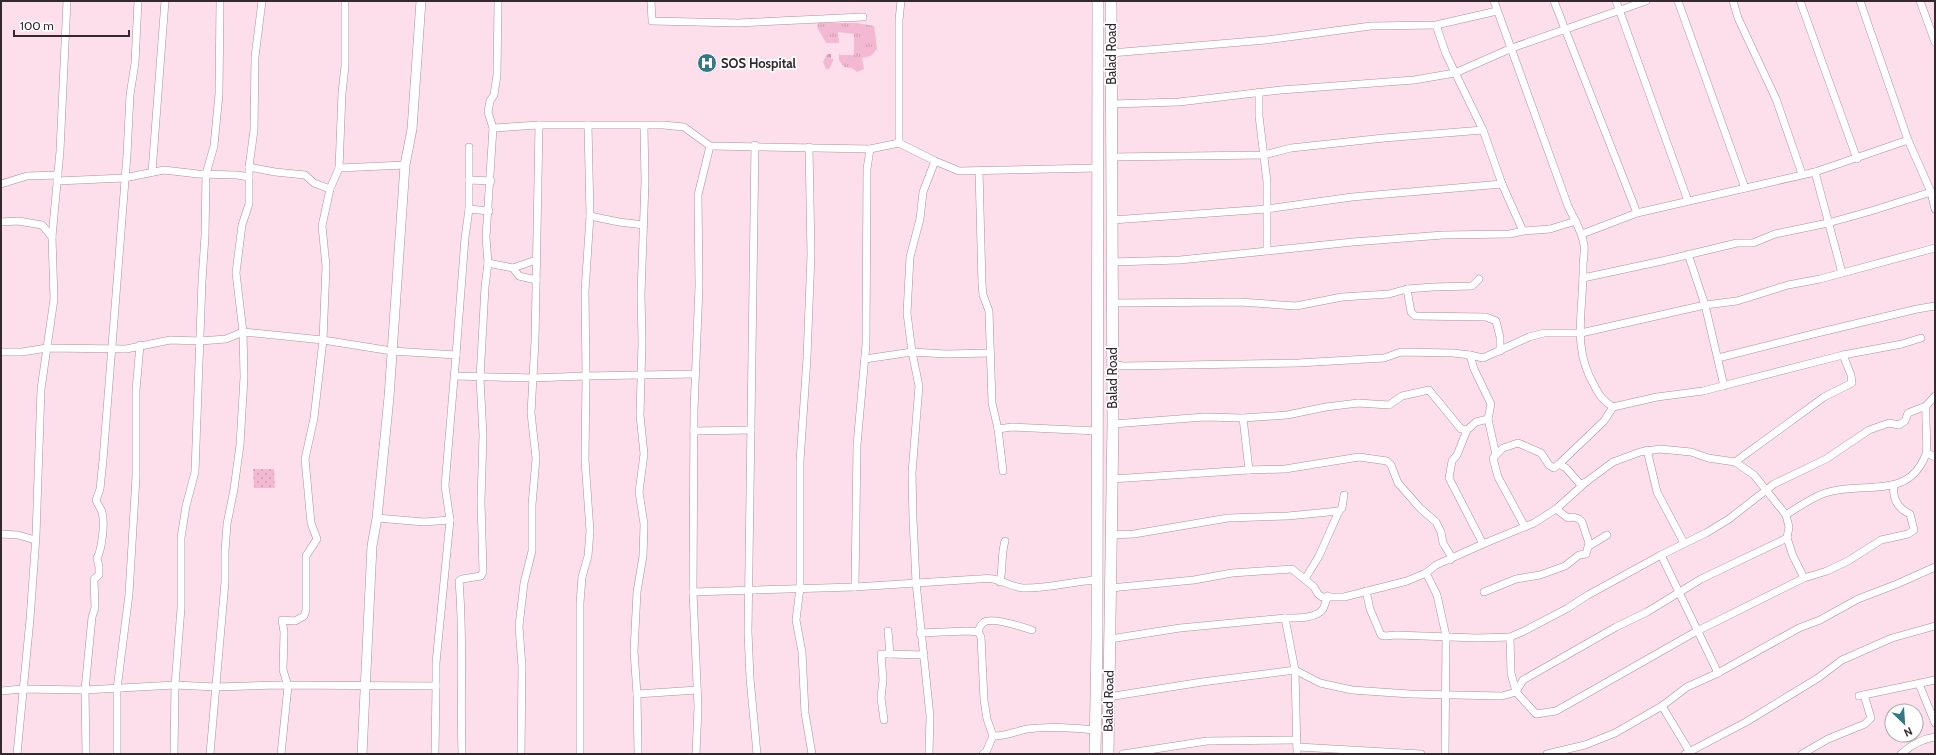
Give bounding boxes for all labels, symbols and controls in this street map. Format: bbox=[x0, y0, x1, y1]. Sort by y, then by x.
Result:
scale bar bbox=[14, 12, 129, 38]
text: 100 m bbox=[20, 18, 54, 33]
street label: Balad Road bbox=[1103, 23, 1119, 85]
hospital icon: SOS Hospital bbox=[696, 52, 718, 74]
place label: SOS Hospital bbox=[721, 55, 797, 71]
street label: Balad Road bbox=[1104, 347, 1120, 409]
street label: Balad Road bbox=[1099, 670, 1117, 732]
north arrow bbox=[1884, 703, 1924, 743]
text: N bbox=[1902, 724, 1915, 740]

